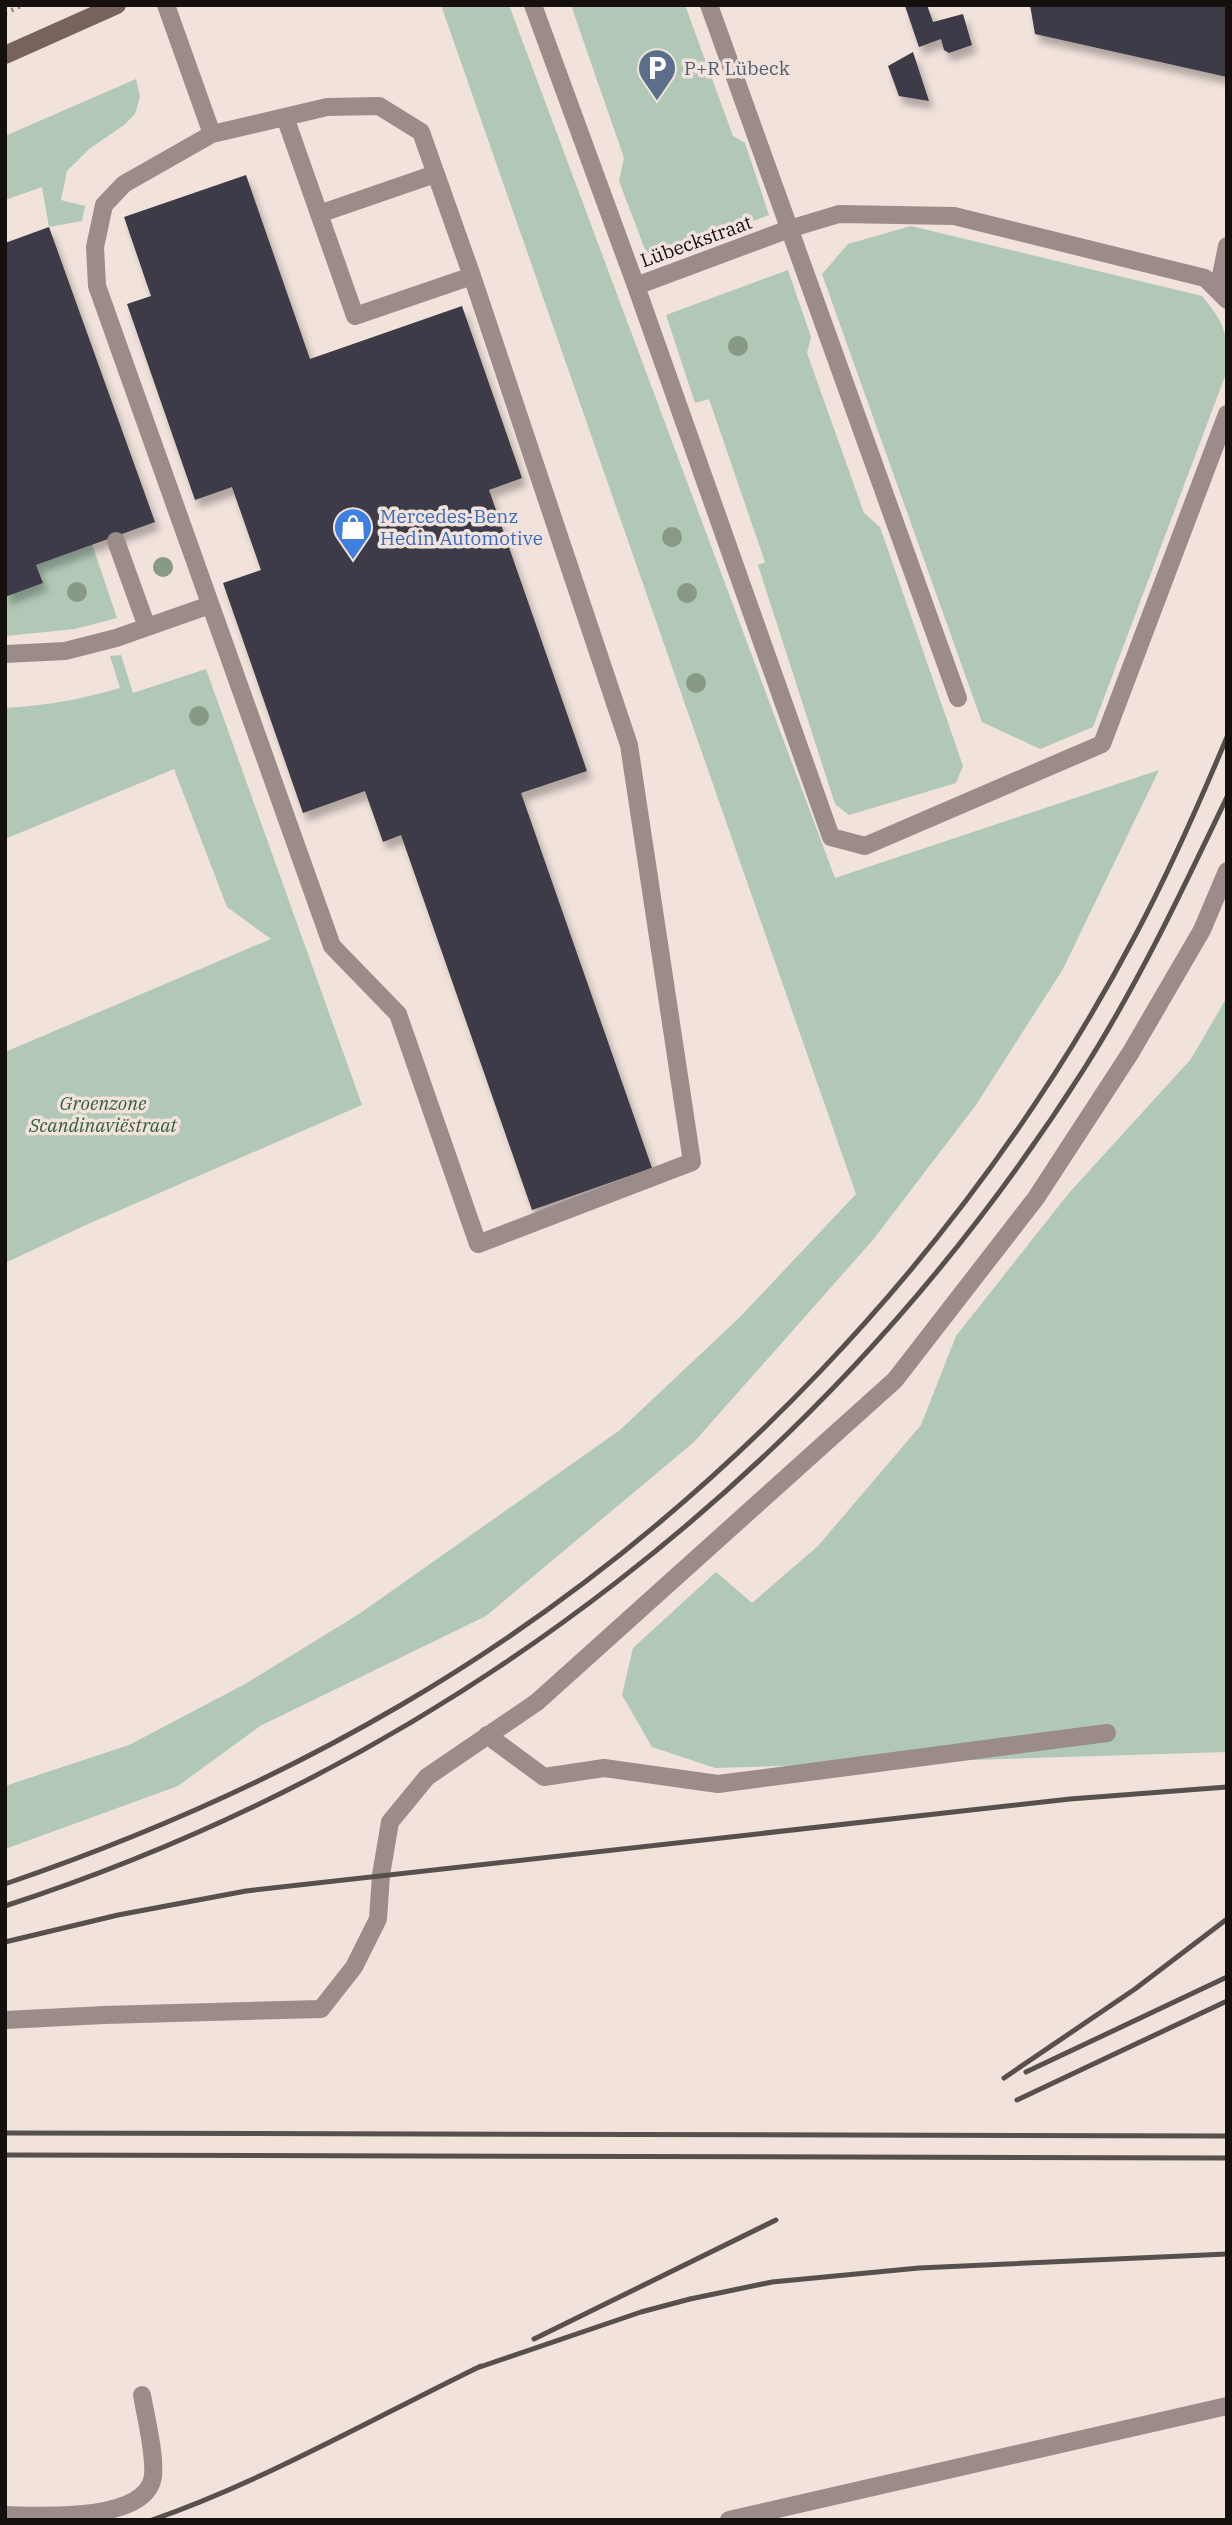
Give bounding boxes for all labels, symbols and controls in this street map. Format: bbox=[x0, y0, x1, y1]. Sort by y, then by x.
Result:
parking icon: P+R Lübeck bbox=[636, 47, 678, 102]
place label: P+R Lübeck bbox=[684, 56, 790, 80]
street label: Lübeckstraat bbox=[637, 210, 755, 272]
place label: Mercedes-Benz Hedin Automotive bbox=[380, 504, 543, 550]
shop icon: Mercedes-Benz Hedin Automotive bbox=[332, 506, 374, 561]
park label: Groenzone Scandinaviëstraat bbox=[28, 1091, 178, 1137]

